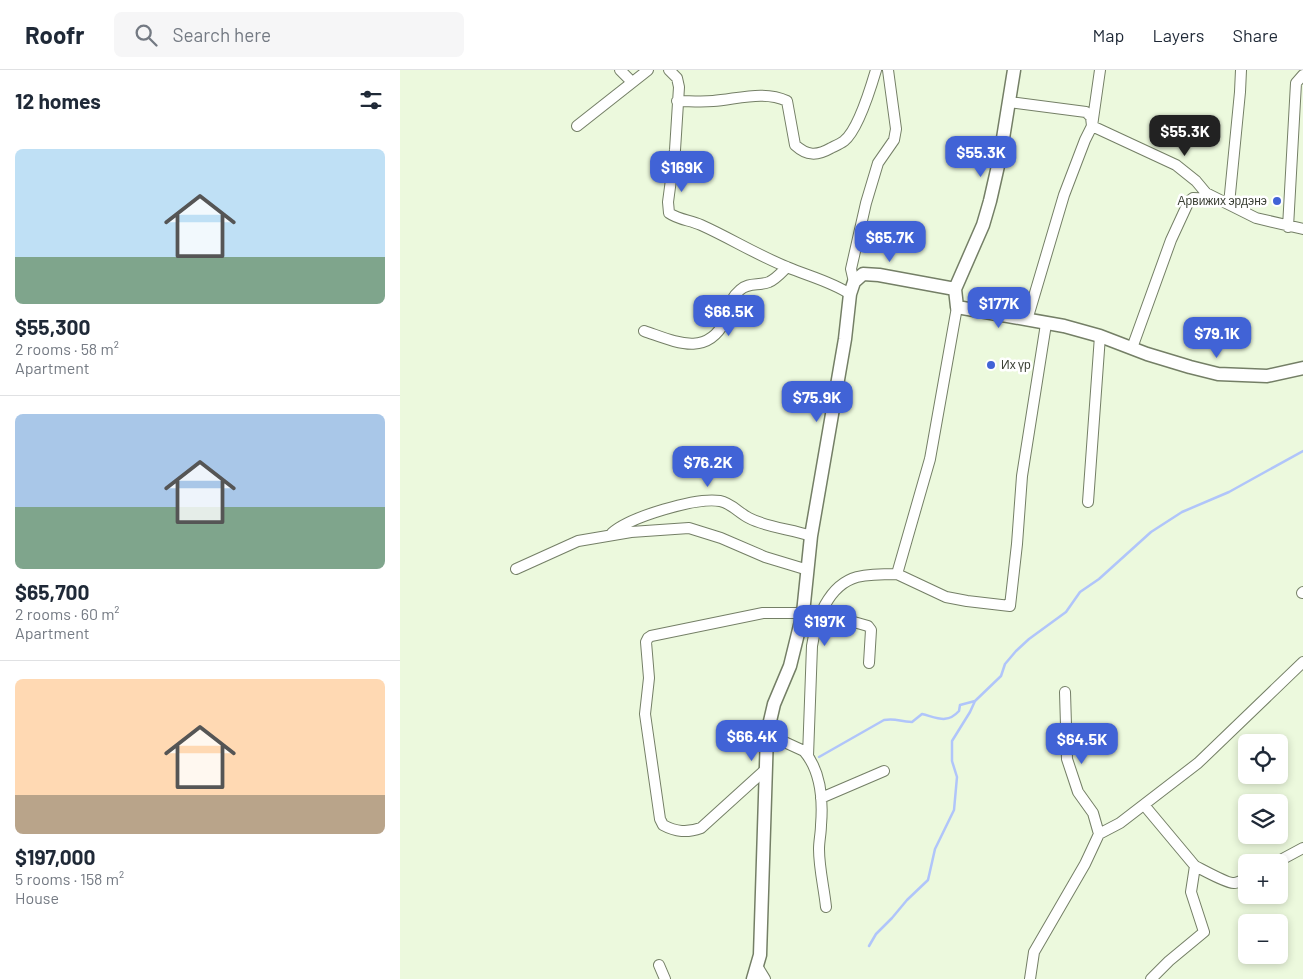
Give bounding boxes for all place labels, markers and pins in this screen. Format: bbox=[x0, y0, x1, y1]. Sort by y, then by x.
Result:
pin: $55.3K bbox=[1144, 114, 1226, 157]
pin: $55.3K bbox=[940, 136, 1022, 178]
pin: $169K bbox=[647, 150, 717, 193]
place label: Арвижих эрдэнэ bbox=[1178, 193, 1267, 208]
marker: Арвижих эрдэнэ bbox=[1271, 195, 1283, 207]
pin: $65.7K bbox=[849, 220, 931, 263]
pin: $177K bbox=[964, 286, 1034, 329]
pin: $66.5K bbox=[688, 294, 770, 337]
pin: $79.1K bbox=[1176, 316, 1258, 359]
place label: Их үр bbox=[1001, 357, 1031, 372]
marker: Их үр bbox=[985, 359, 997, 371]
pin: $75.9K bbox=[776, 380, 858, 423]
pin: $76.2K bbox=[667, 446, 749, 488]
pin: $197K bbox=[790, 604, 860, 647]
pin: $66.4K bbox=[711, 720, 793, 762]
pin: $64.5K bbox=[1041, 722, 1123, 765]

